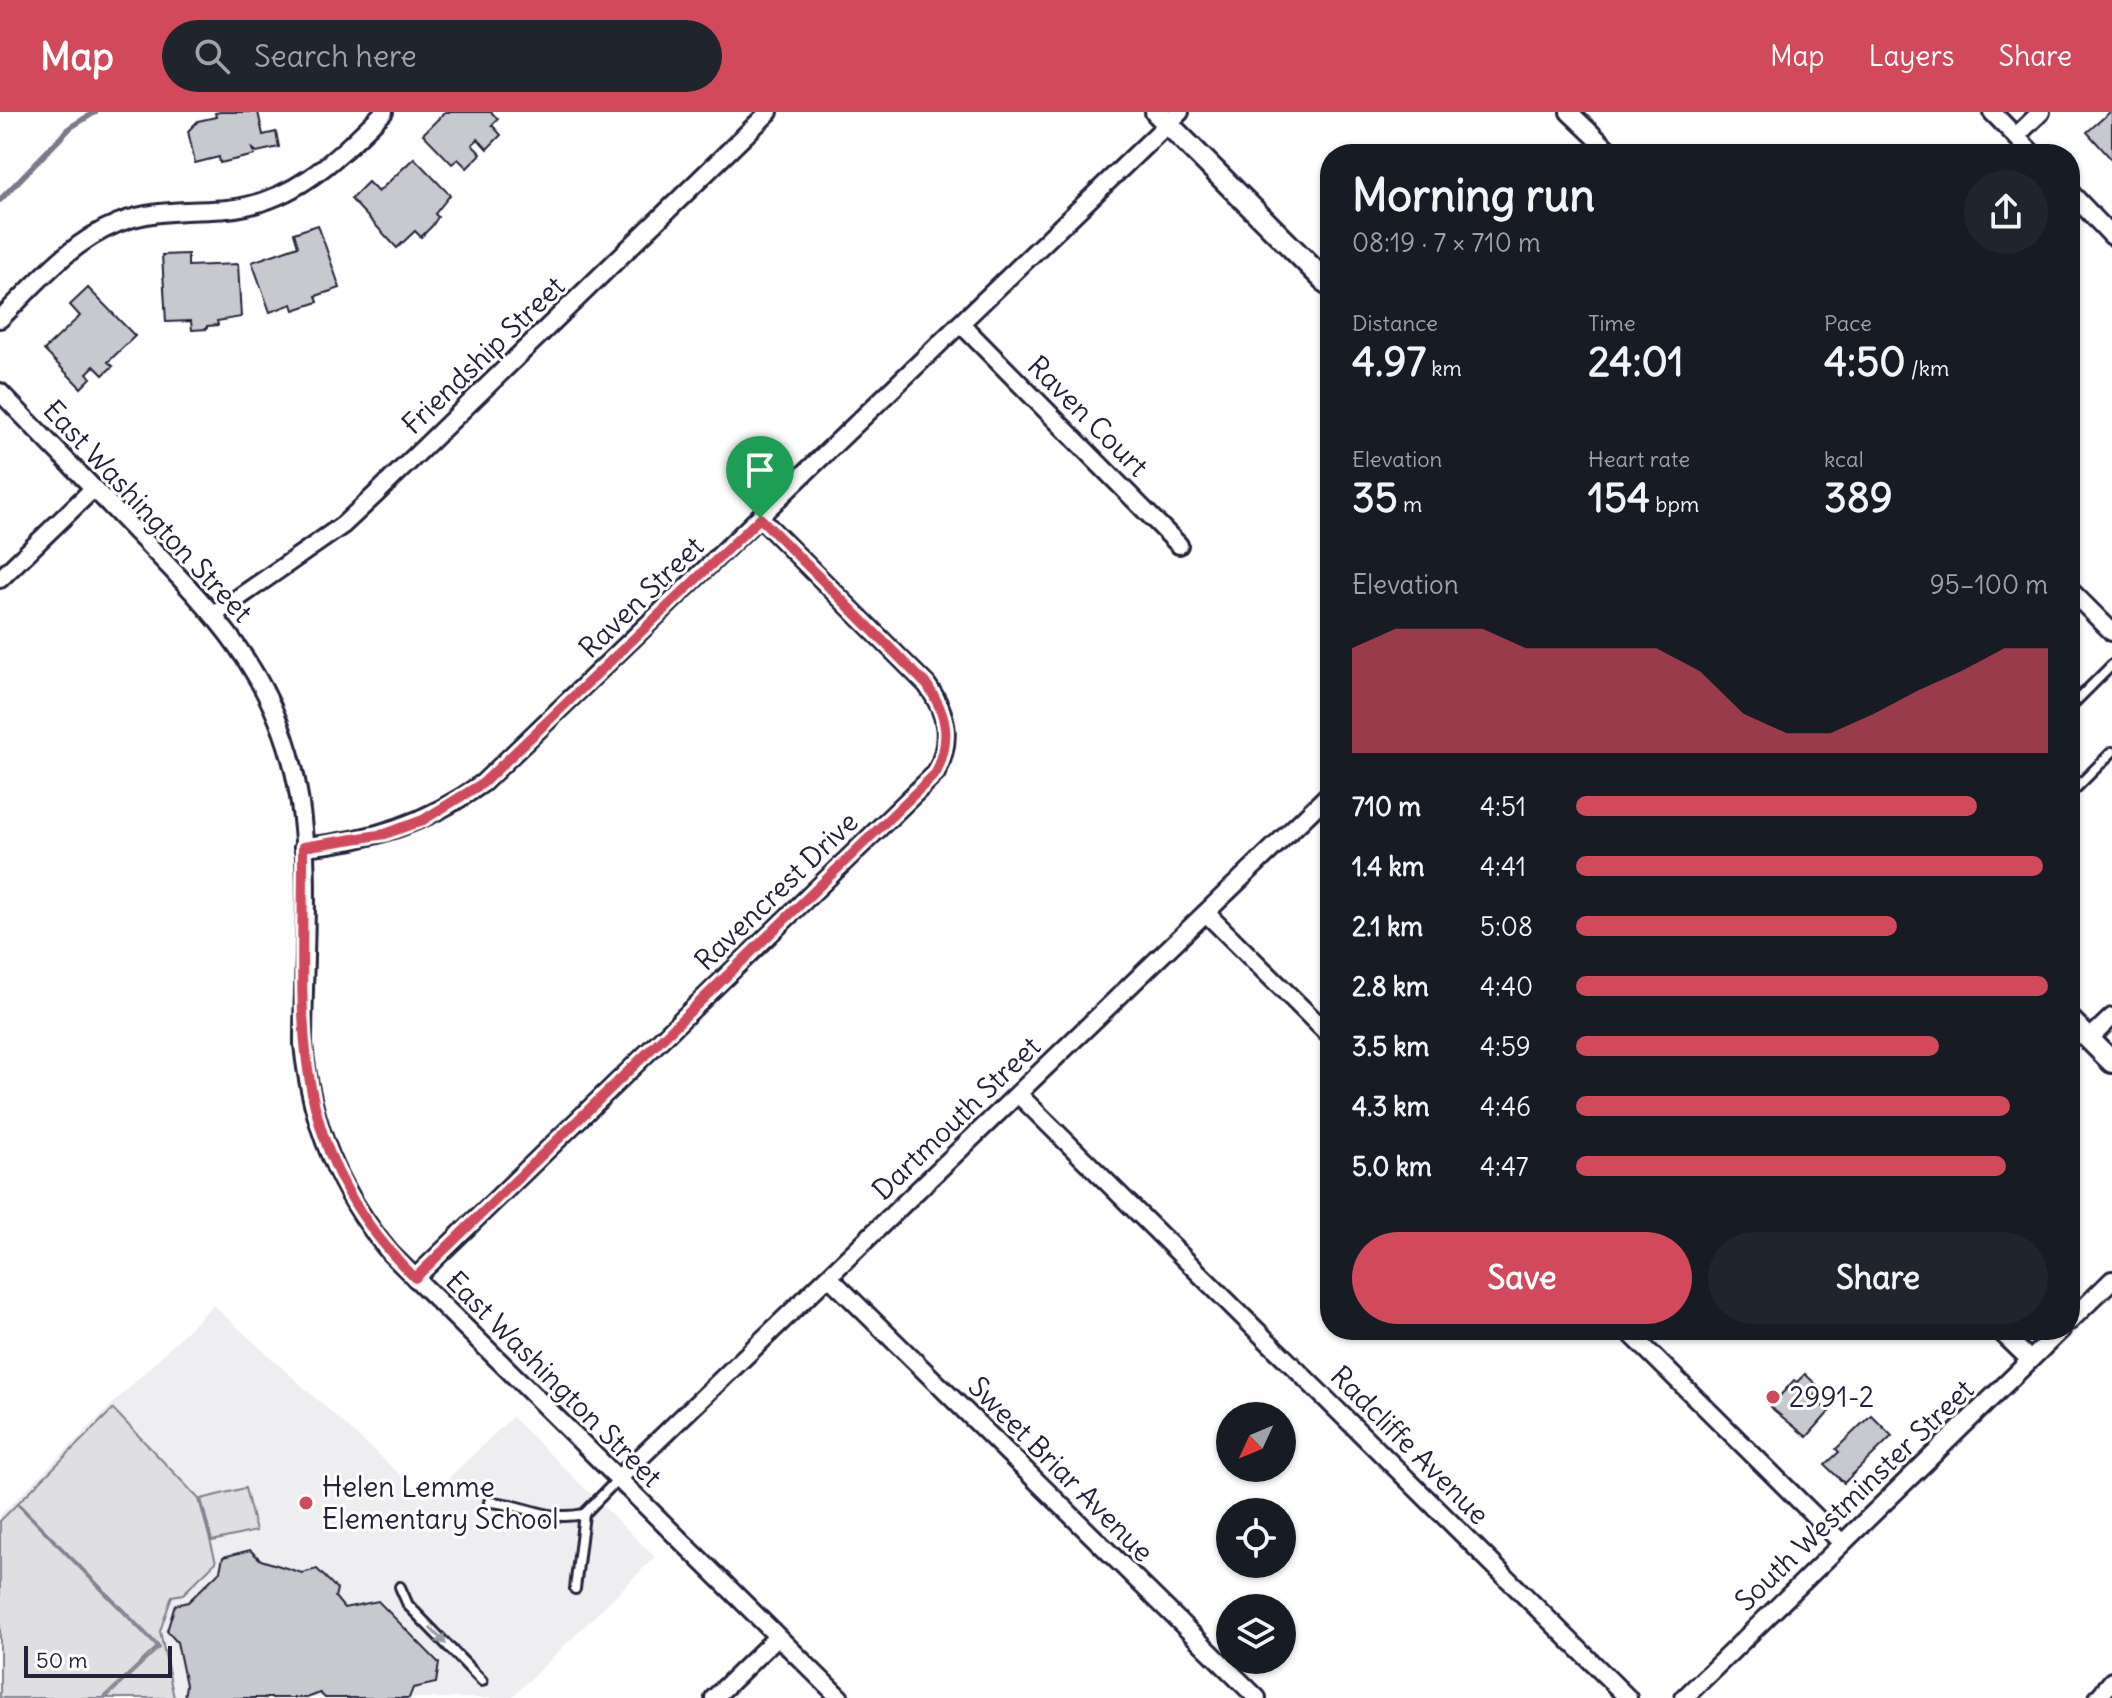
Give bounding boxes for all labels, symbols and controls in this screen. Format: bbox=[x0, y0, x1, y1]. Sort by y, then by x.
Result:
search box bbox=[162, 20, 722, 92]
text: Map bbox=[40, 33, 114, 80]
icon: search bbox=[190, 34, 234, 78]
text: Search here bbox=[254, 37, 417, 75]
text: Map bbox=[1770, 38, 1825, 74]
text: Layers bbox=[1869, 38, 1955, 74]
text: Share bbox=[1999, 38, 2072, 74]
text: Morning run bbox=[1352, 168, 1595, 223]
button: share bbox=[1964, 170, 2048, 254]
text: 08:19 · 7 × 710 m bbox=[1352, 226, 1541, 259]
street label: Friendship Street bbox=[394, 268, 572, 442]
text: Distance bbox=[1352, 309, 1438, 337]
text: Time bbox=[1588, 309, 1636, 337]
text: Pace bbox=[1824, 309, 1872, 337]
text: 4.97 bbox=[1352, 337, 1426, 387]
text: 24:01 bbox=[1588, 337, 1684, 387]
text: 4:50 bbox=[1824, 337, 1905, 387]
street label: Raven Court bbox=[1020, 348, 1156, 484]
text: km bbox=[1426, 354, 1462, 382]
text: /km bbox=[1905, 354, 1949, 382]
street label: East Washington Street bbox=[36, 392, 260, 630]
pin bbox=[726, 436, 794, 518]
text: Elevation bbox=[1352, 445, 1442, 473]
text: Heart rate bbox=[1588, 445, 1690, 473]
text: kcal bbox=[1824, 445, 1864, 473]
icon: arrive bbox=[738, 448, 782, 492]
text: 35 bbox=[1352, 473, 1398, 523]
text: 154 bbox=[1588, 473, 1650, 523]
text: 389 bbox=[1824, 473, 1893, 523]
text: m bbox=[1398, 490, 1422, 518]
text: bpm bbox=[1650, 490, 1699, 518]
street label: Raven Street bbox=[571, 529, 711, 665]
text: Elevation bbox=[1352, 568, 1459, 601]
text: 95–100 m bbox=[1930, 568, 2048, 601]
text: 710 m bbox=[1352, 790, 1421, 823]
text: 4:51 bbox=[1480, 790, 1526, 823]
street label: Ravencrest Drive bbox=[687, 804, 865, 978]
text: 1.4 km bbox=[1352, 850, 1425, 883]
text: 4:41 bbox=[1480, 850, 1526, 883]
text: 2.1 km bbox=[1352, 910, 1423, 943]
text: 5:08 bbox=[1480, 910, 1533, 943]
text: 2.8 km bbox=[1352, 970, 1429, 1003]
text: 4:40 bbox=[1480, 970, 1533, 1003]
street label: Dartmouth Street bbox=[864, 1029, 1048, 1207]
text: 3.5 km bbox=[1352, 1030, 1429, 1063]
text: 4:59 bbox=[1480, 1030, 1531, 1063]
text: 4.3 km bbox=[1352, 1090, 1429, 1123]
text: 4:46 bbox=[1480, 1090, 1531, 1123]
text: 5.0 km bbox=[1352, 1150, 1432, 1183]
text: 4:47 bbox=[1480, 1150, 1528, 1183]
button: Save bbox=[1352, 1232, 1692, 1324]
button: Share bbox=[1708, 1232, 2048, 1324]
street label: East Washington Street bbox=[438, 1263, 670, 1495]
street label: Radcliffe Avenue bbox=[1323, 1358, 1497, 1532]
street label: Sweet Briar Avenue bbox=[961, 1369, 1161, 1569]
street label: South Westminster Street bbox=[1727, 1371, 1981, 1619]
place label: 2991-2 bbox=[1789, 1379, 1874, 1415]
marker: 2991-2 bbox=[1764, 1388, 1782, 1406]
north arrow bbox=[1216, 1402, 1296, 1482]
map controls bbox=[1216, 1402, 1296, 1674]
place label: Helen Lemme Elementary School bbox=[322, 1469, 559, 1537]
marker: Helen Lemme Elementary School bbox=[297, 1494, 315, 1512]
button: locate bbox=[1216, 1498, 1296, 1578]
button: layers bbox=[1216, 1594, 1296, 1674]
one-way arrow bbox=[428, 1626, 447, 1645]
scale bar bbox=[24, 1642, 172, 1678]
text: 50 m bbox=[36, 1646, 88, 1674]

